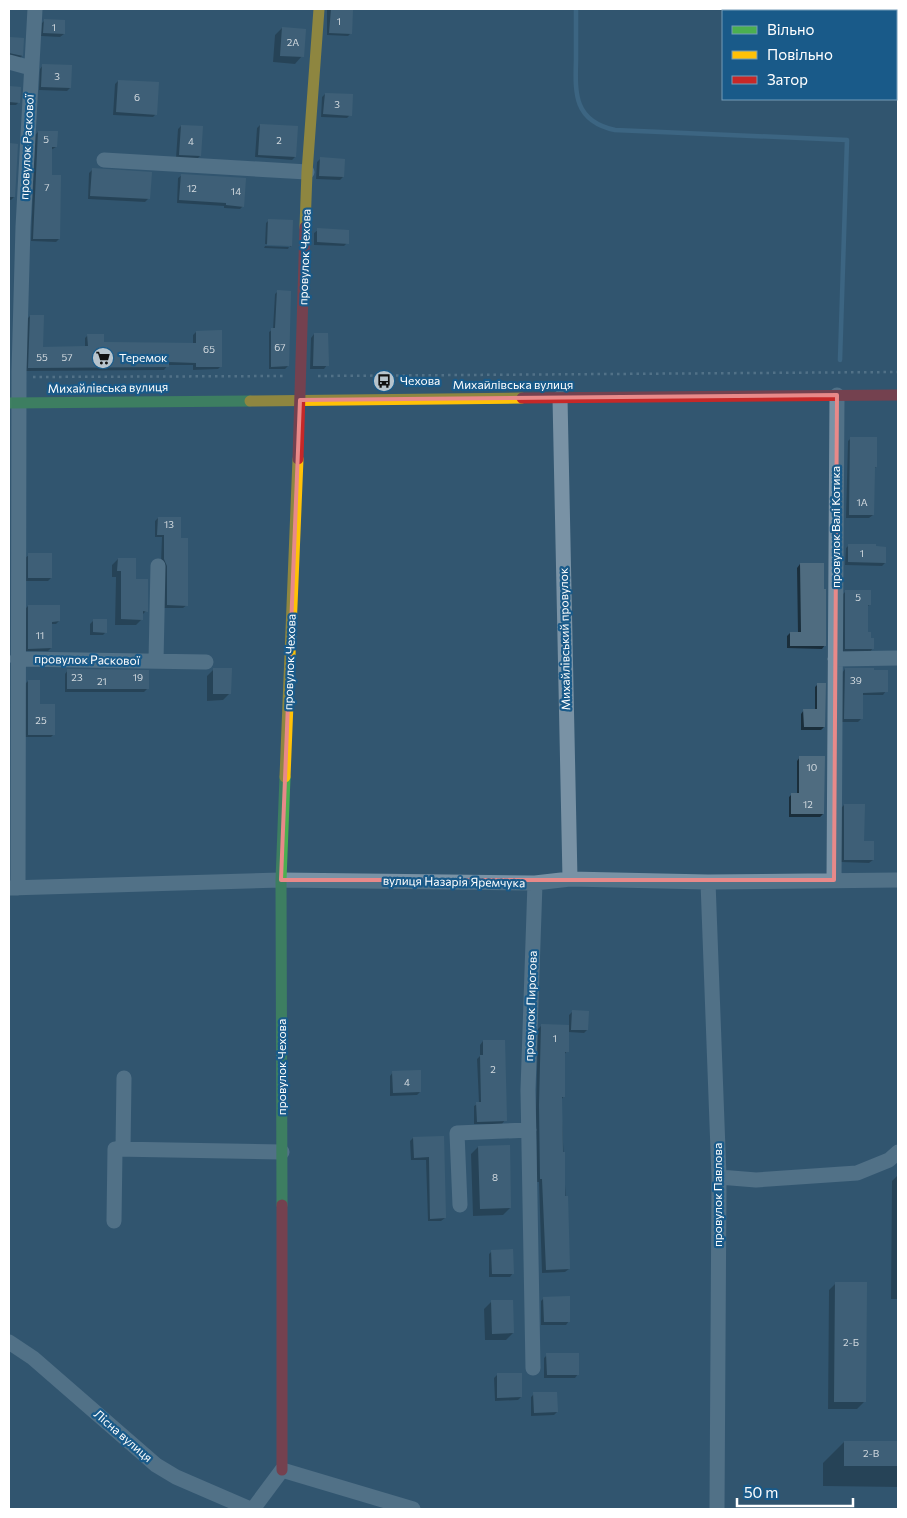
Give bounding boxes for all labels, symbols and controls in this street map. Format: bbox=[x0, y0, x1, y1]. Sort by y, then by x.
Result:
legend bbox=[722, 10, 897, 100]
house number: 1 bbox=[337, 15, 341, 27]
text: Вільно bbox=[767, 20, 814, 38]
house number: 1 bbox=[52, 21, 56, 33]
house number: 2А bbox=[287, 36, 299, 48]
text: Повільно bbox=[767, 45, 833, 63]
house number: 3 bbox=[54, 70, 60, 82]
text: Затор bbox=[767, 70, 808, 88]
house number: 6 bbox=[134, 91, 140, 103]
street label: провулок Раскової bbox=[16, 93, 36, 200]
house number: 3 bbox=[334, 98, 340, 110]
house number: 5 bbox=[43, 133, 49, 145]
house number: 2 bbox=[276, 134, 282, 146]
house number: 4 bbox=[188, 135, 194, 147]
house number: 7 bbox=[44, 181, 50, 193]
house number: 12 bbox=[187, 182, 197, 194]
house number: 14 bbox=[231, 185, 241, 197]
street label: провулок Чехова bbox=[295, 209, 313, 305]
house number: 67 bbox=[274, 341, 286, 353]
house number: 65 bbox=[203, 343, 215, 355]
supermarket icon: Теремок bbox=[91, 346, 115, 370]
place label: Теремок bbox=[119, 350, 168, 364]
house number: 55 bbox=[36, 351, 48, 363]
house number: 57 bbox=[61, 351, 73, 363]
bus stop icon: Чехова bbox=[372, 369, 396, 393]
place label: Чехова bbox=[400, 373, 440, 387]
street label: Михайлівська вулиця bbox=[453, 377, 573, 391]
street label: Михайлівська вулиця bbox=[48, 379, 168, 395]
street label: провулок Валі Котика bbox=[828, 466, 842, 588]
house number: 1А bbox=[856, 496, 868, 508]
house number: 13 bbox=[164, 518, 174, 530]
house number: 1 bbox=[860, 547, 864, 559]
street label: Михайлівський провулок bbox=[556, 567, 572, 710]
house number: 5 bbox=[855, 591, 861, 603]
street label: провулок Чехова bbox=[280, 614, 298, 710]
house number: 11 bbox=[36, 629, 44, 641]
street label: провулок Раскової bbox=[34, 651, 141, 667]
house number: 23 bbox=[71, 671, 83, 683]
house number: 19 bbox=[133, 671, 143, 683]
house number: 39 bbox=[850, 674, 862, 686]
house number: 21 bbox=[97, 675, 107, 687]
house number: 25 bbox=[35, 714, 47, 726]
house number: 10 bbox=[807, 761, 817, 773]
house number: 12 bbox=[803, 798, 813, 810]
street label: вулиця Назарія Яремчука bbox=[383, 873, 525, 889]
street label: провулок Пирогова bbox=[521, 950, 539, 1062]
street label: провулок Чехова bbox=[274, 1019, 288, 1115]
house number: 1 bbox=[553, 1032, 557, 1044]
house number: 2 bbox=[490, 1063, 496, 1075]
house number: 4 bbox=[404, 1076, 410, 1088]
street label: провулок Павлова bbox=[710, 1143, 724, 1247]
house number: 8 bbox=[492, 1171, 498, 1183]
house number: 2-Б bbox=[843, 1336, 859, 1348]
street label: Лісна вулиця bbox=[92, 1406, 156, 1464]
house number: 2-В bbox=[863, 1447, 880, 1459]
scale bar bbox=[737, 1476, 853, 1508]
text: 50 m bbox=[744, 1483, 778, 1501]

